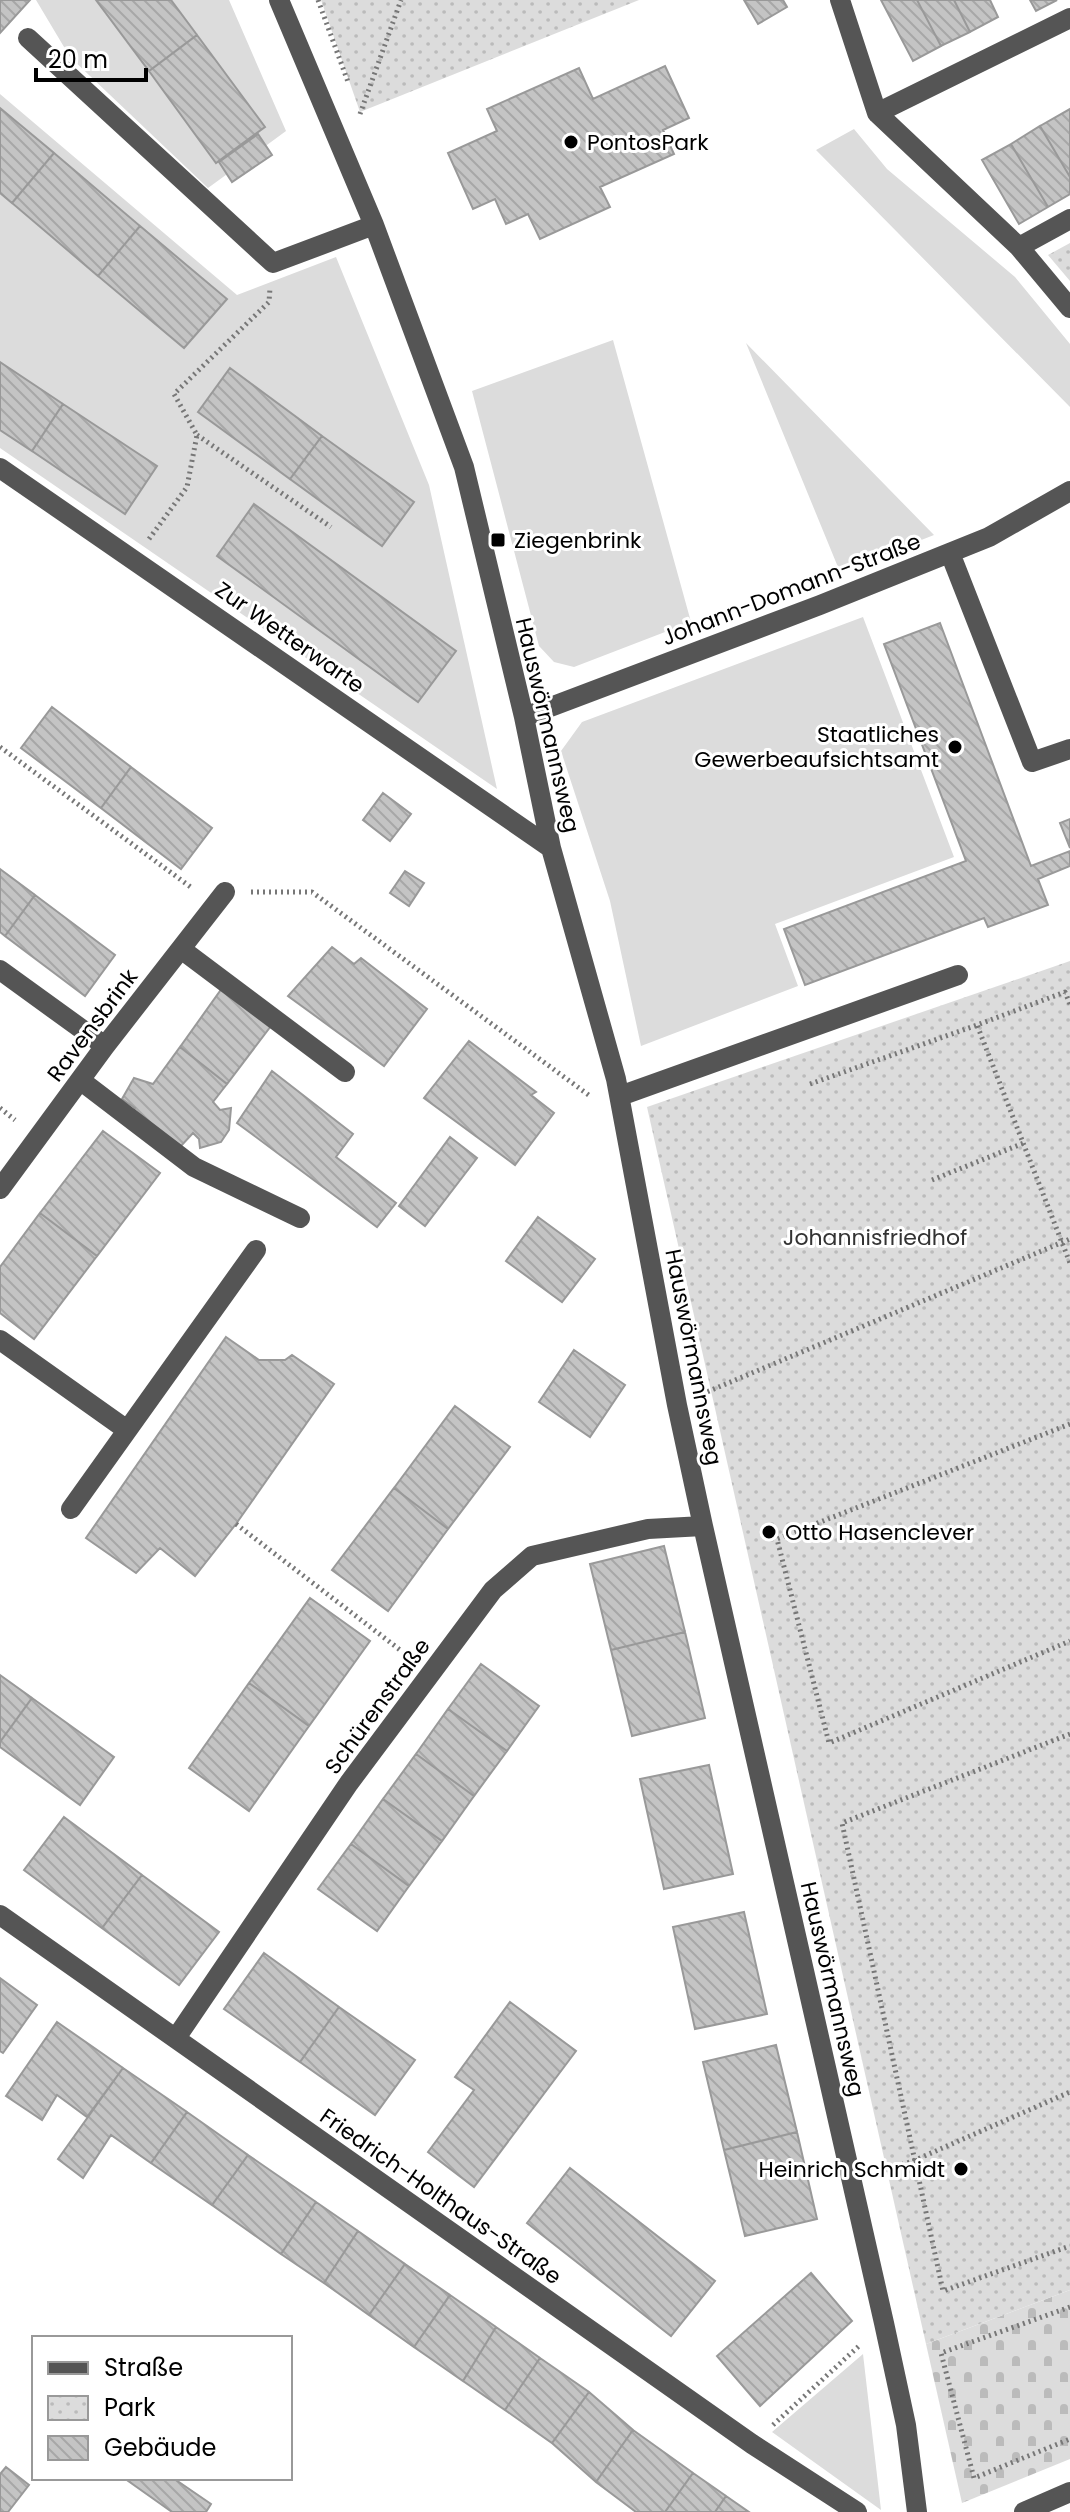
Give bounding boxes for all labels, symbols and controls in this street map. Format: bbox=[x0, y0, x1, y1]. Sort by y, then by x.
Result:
scale bar bbox=[36, 32, 146, 82]
text: 20 m bbox=[48, 43, 108, 76]
place label: PontosPark bbox=[587, 127, 709, 158]
marker: PontosPark bbox=[562, 133, 580, 151]
place label: Ziegenbrink bbox=[514, 525, 642, 556]
street label: Johann-Domann-Straße bbox=[657, 526, 925, 653]
marker: Ziegenbrink bbox=[489, 531, 507, 549]
street label: Zur Wetterwarte bbox=[209, 574, 371, 701]
street label: Hauswörmannsweg bbox=[508, 615, 587, 836]
place label: Staatliches Gewerbeaufsichtsamt bbox=[694, 719, 939, 775]
marker: Staatliches Gewerbeaufsichtsamt bbox=[946, 738, 964, 756]
street label: Ravensbrink bbox=[40, 962, 145, 1088]
park label: Johannisfriedhof bbox=[783, 1222, 967, 1253]
street label: Hauswörmannsweg bbox=[657, 1246, 730, 1468]
place label: Otto Hasenclever bbox=[785, 1517, 974, 1548]
marker: Otto Hasenclever bbox=[760, 1523, 778, 1541]
street label: Schürenstraße bbox=[317, 1632, 437, 1781]
street label: Hauswörmannsweg bbox=[793, 1879, 872, 2100]
street label: Friedrich-Holthaus-Straße bbox=[314, 2101, 568, 2292]
place label: Heinrich Schmidt bbox=[758, 2154, 945, 2185]
marker: Heinrich Schmidt bbox=[952, 2160, 970, 2178]
legend bbox=[32, 2336, 292, 2480]
text: Straße bbox=[104, 2351, 183, 2384]
text: Park bbox=[104, 2391, 156, 2424]
text: Gebäude bbox=[104, 2431, 216, 2464]

